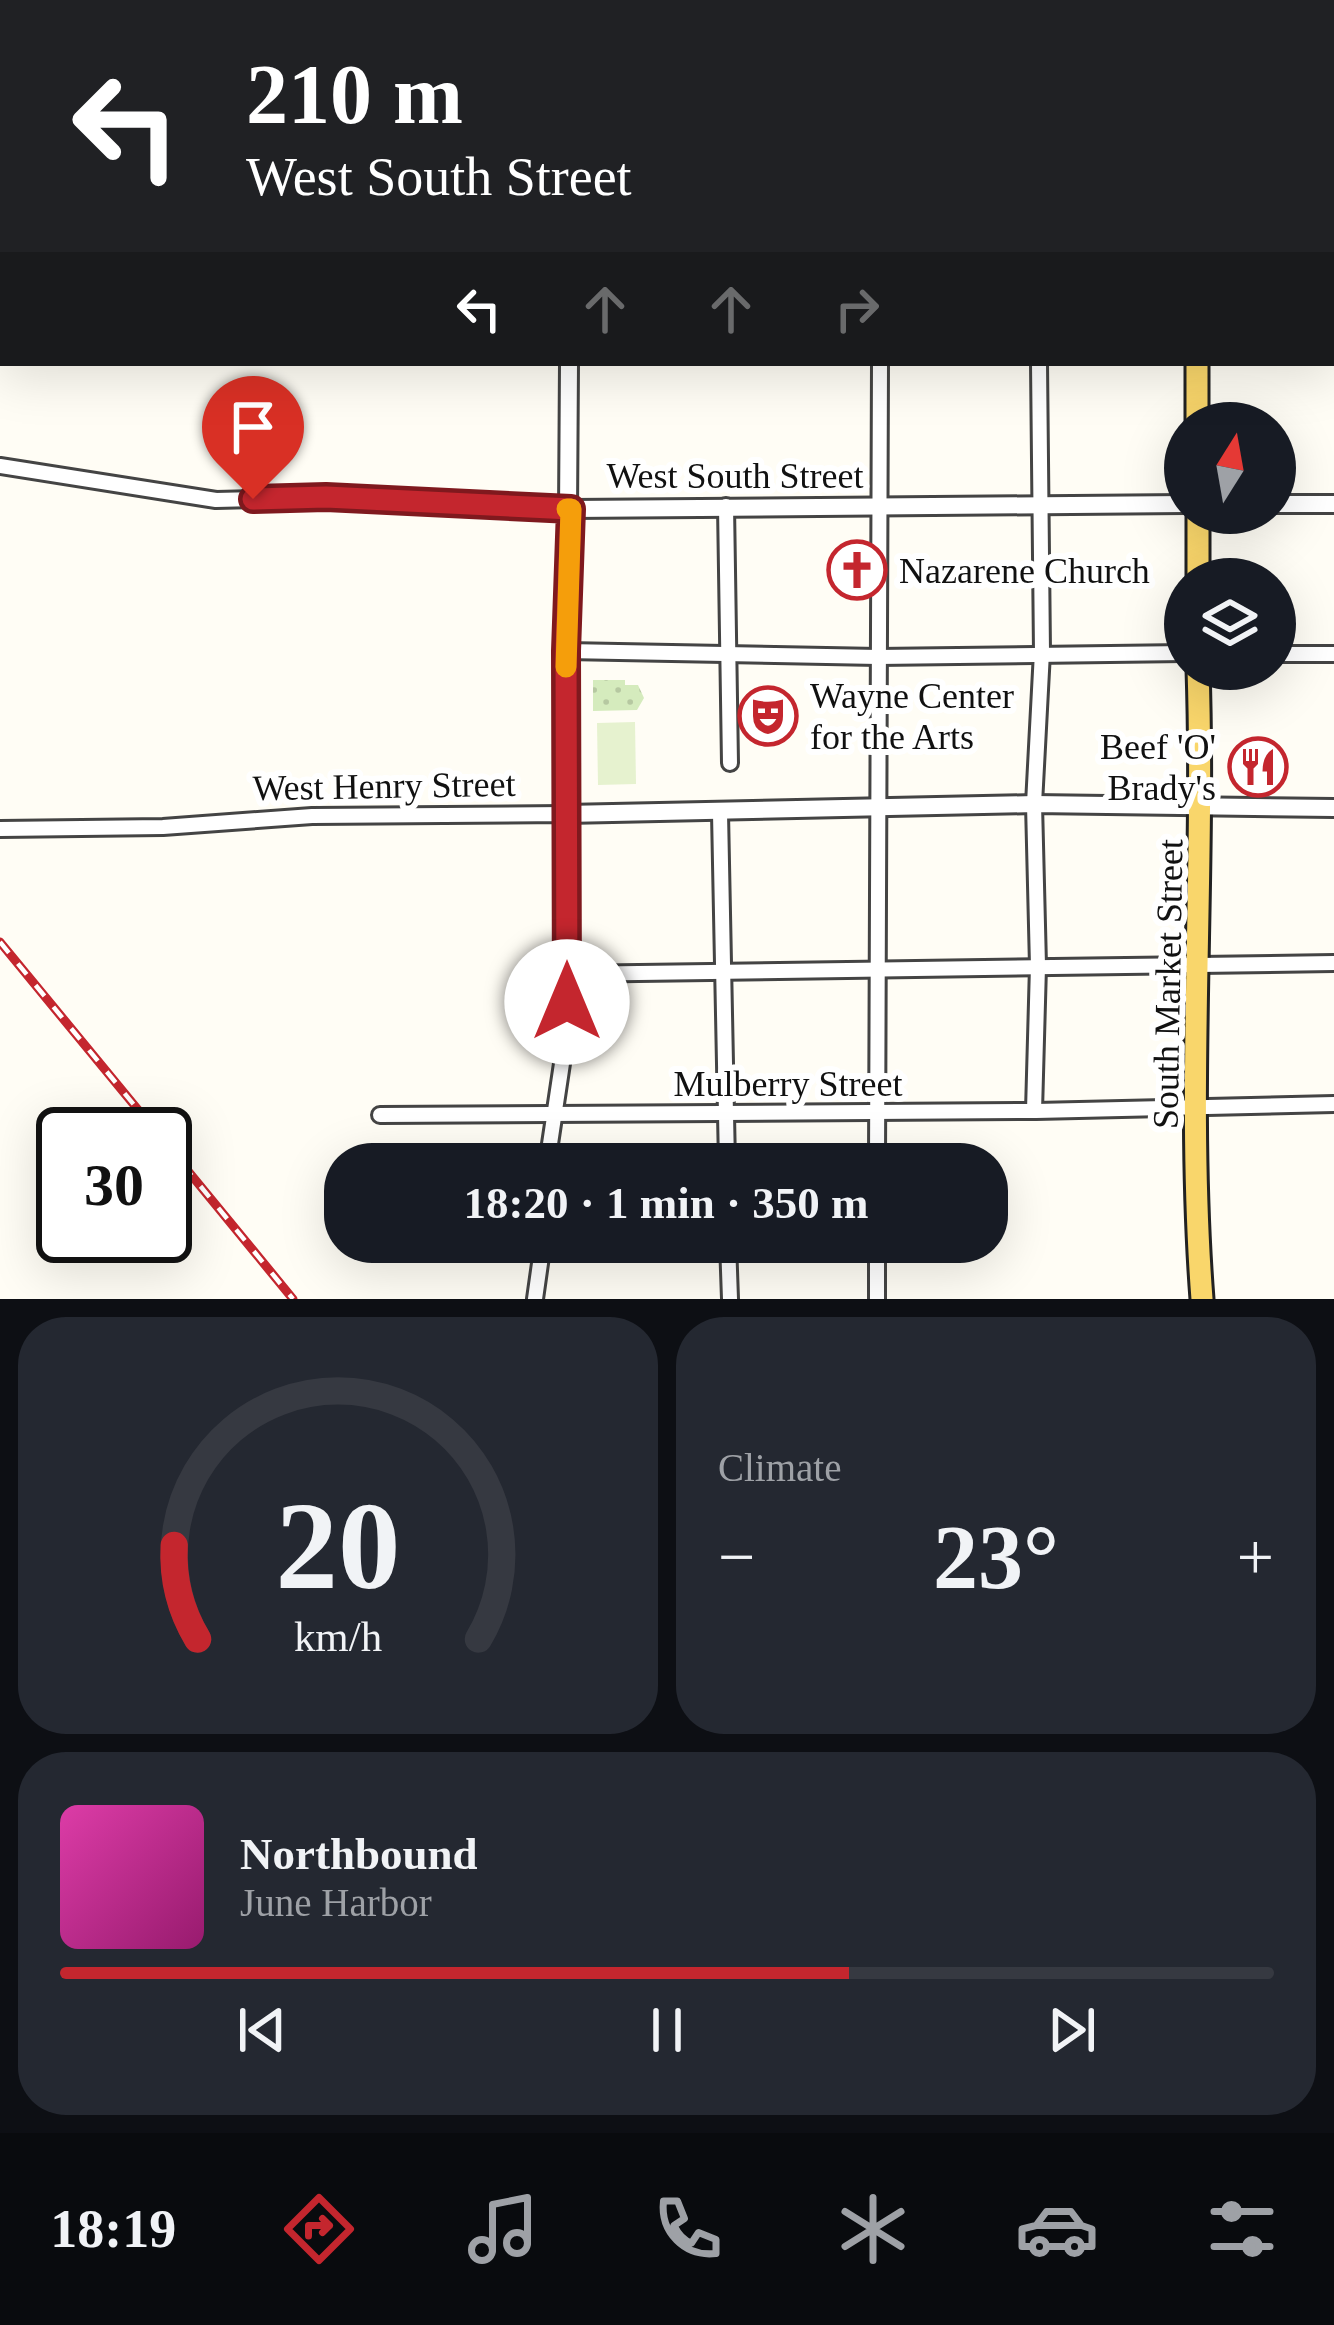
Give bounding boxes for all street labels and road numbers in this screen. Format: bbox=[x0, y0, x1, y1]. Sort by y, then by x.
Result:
street label: West South Street bbox=[606, 456, 864, 496]
street label: West Henry Street bbox=[252, 764, 516, 808]
street label: South Market Street bbox=[1145, 839, 1191, 1129]
street label: Mulberry Street bbox=[674, 1064, 902, 1104]

